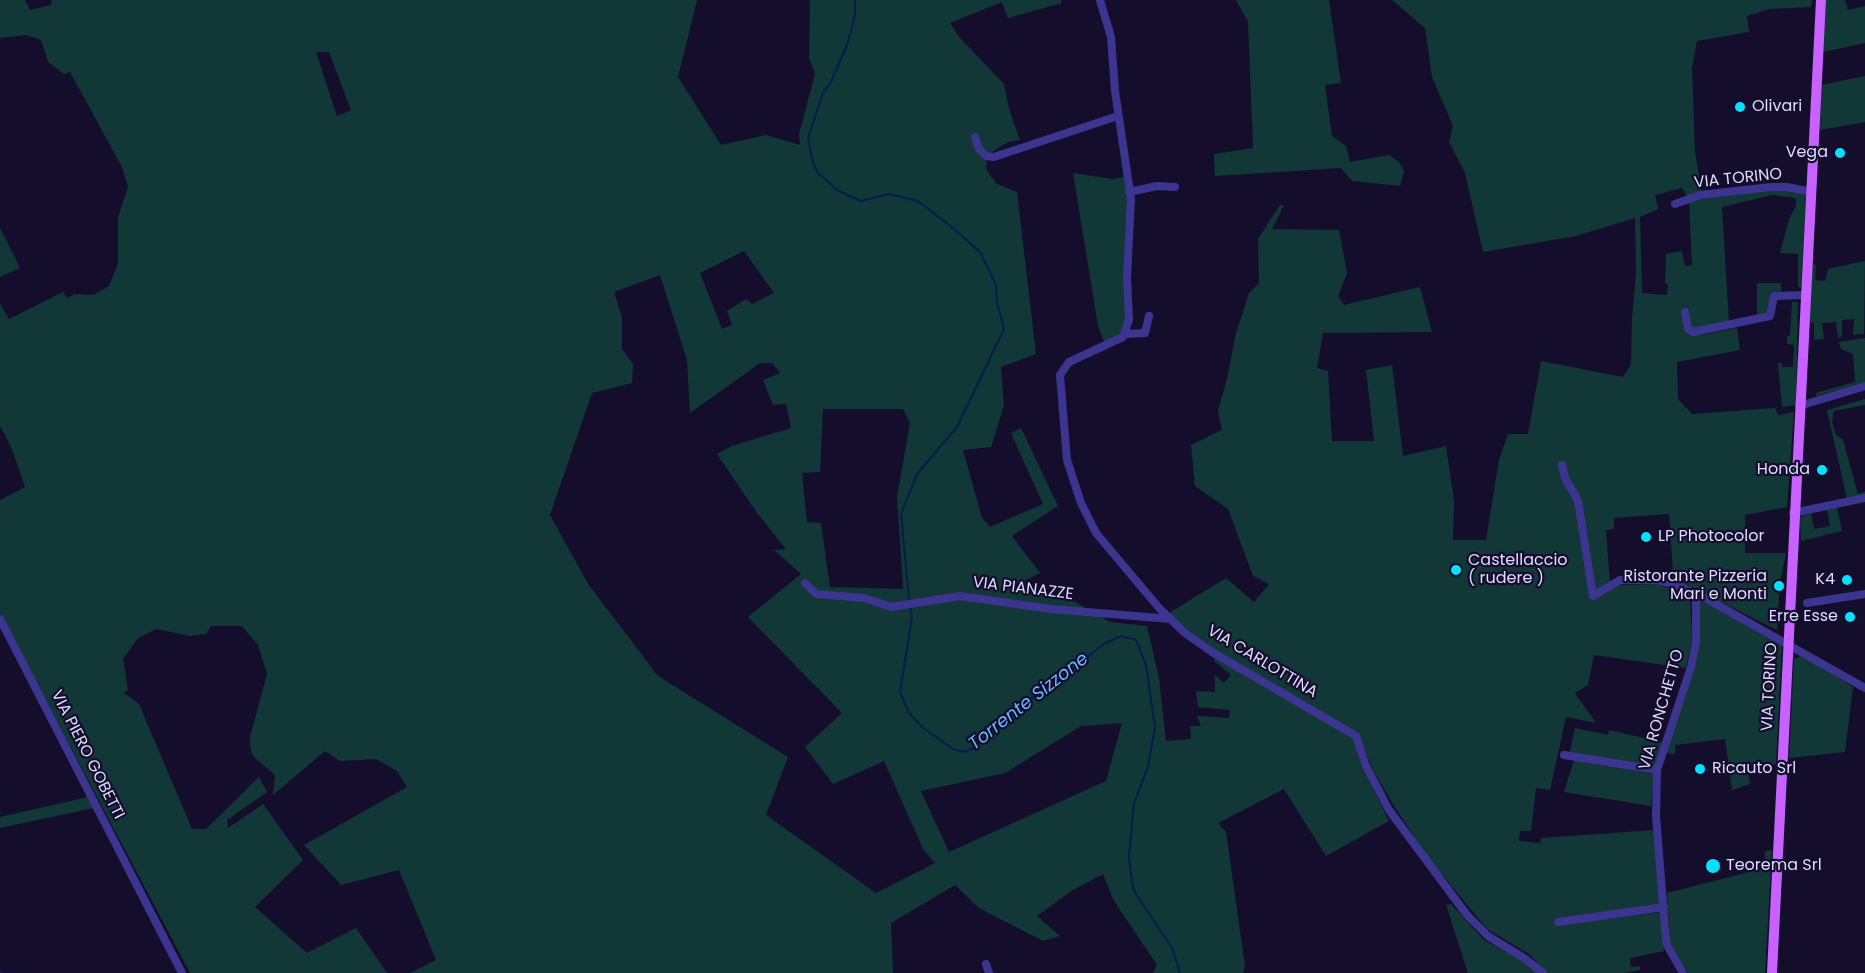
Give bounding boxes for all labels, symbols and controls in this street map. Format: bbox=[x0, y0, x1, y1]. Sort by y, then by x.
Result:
place label: Olivari bbox=[1752, 97, 1802, 117]
marker: Olivari bbox=[1733, 100, 1747, 114]
place label: Vega bbox=[1786, 143, 1828, 163]
marker: Vega bbox=[1833, 146, 1847, 160]
street label: VIA TORINO bbox=[1693, 165, 1783, 193]
place label: Honda bbox=[1757, 460, 1810, 480]
marker: Honda bbox=[1815, 463, 1829, 477]
place label: LP Photocolor bbox=[1658, 527, 1764, 547]
marker: LP Photocolor bbox=[1639, 530, 1653, 544]
place label: Castellaccio ( rudere ) bbox=[1468, 551, 1568, 589]
marker: Castellaccio ( rudere ) bbox=[1449, 563, 1463, 577]
place label: Ristorante Pizzeria Mari e Monti bbox=[1623, 567, 1767, 605]
place label: K4 bbox=[1815, 570, 1835, 590]
street label: VIA PIANAZZE bbox=[972, 573, 1074, 605]
marker: K4 bbox=[1840, 573, 1854, 587]
marker: Ristorante Pizzeria Mari e Monti bbox=[1772, 579, 1786, 593]
place label: Erre Esse bbox=[1769, 607, 1838, 627]
marker: Erre Esse bbox=[1843, 610, 1857, 624]
street label: VIA CARLOTTINA bbox=[1203, 621, 1321, 703]
street label: VIA TORINO bbox=[1758, 642, 1782, 732]
street label: VIA RONCHETTO bbox=[1636, 647, 1688, 773]
water label: Torrente Sizzone bbox=[965, 649, 1093, 755]
street label: VIA PIERO GOBETTI bbox=[46, 687, 128, 823]
place label: Ricauto Srl bbox=[1712, 759, 1796, 779]
marker: Ricauto Srl bbox=[1693, 762, 1707, 776]
place label: Teorema Srl bbox=[1726, 856, 1822, 876]
marker: Teorema Srl bbox=[1704, 857, 1722, 875]

